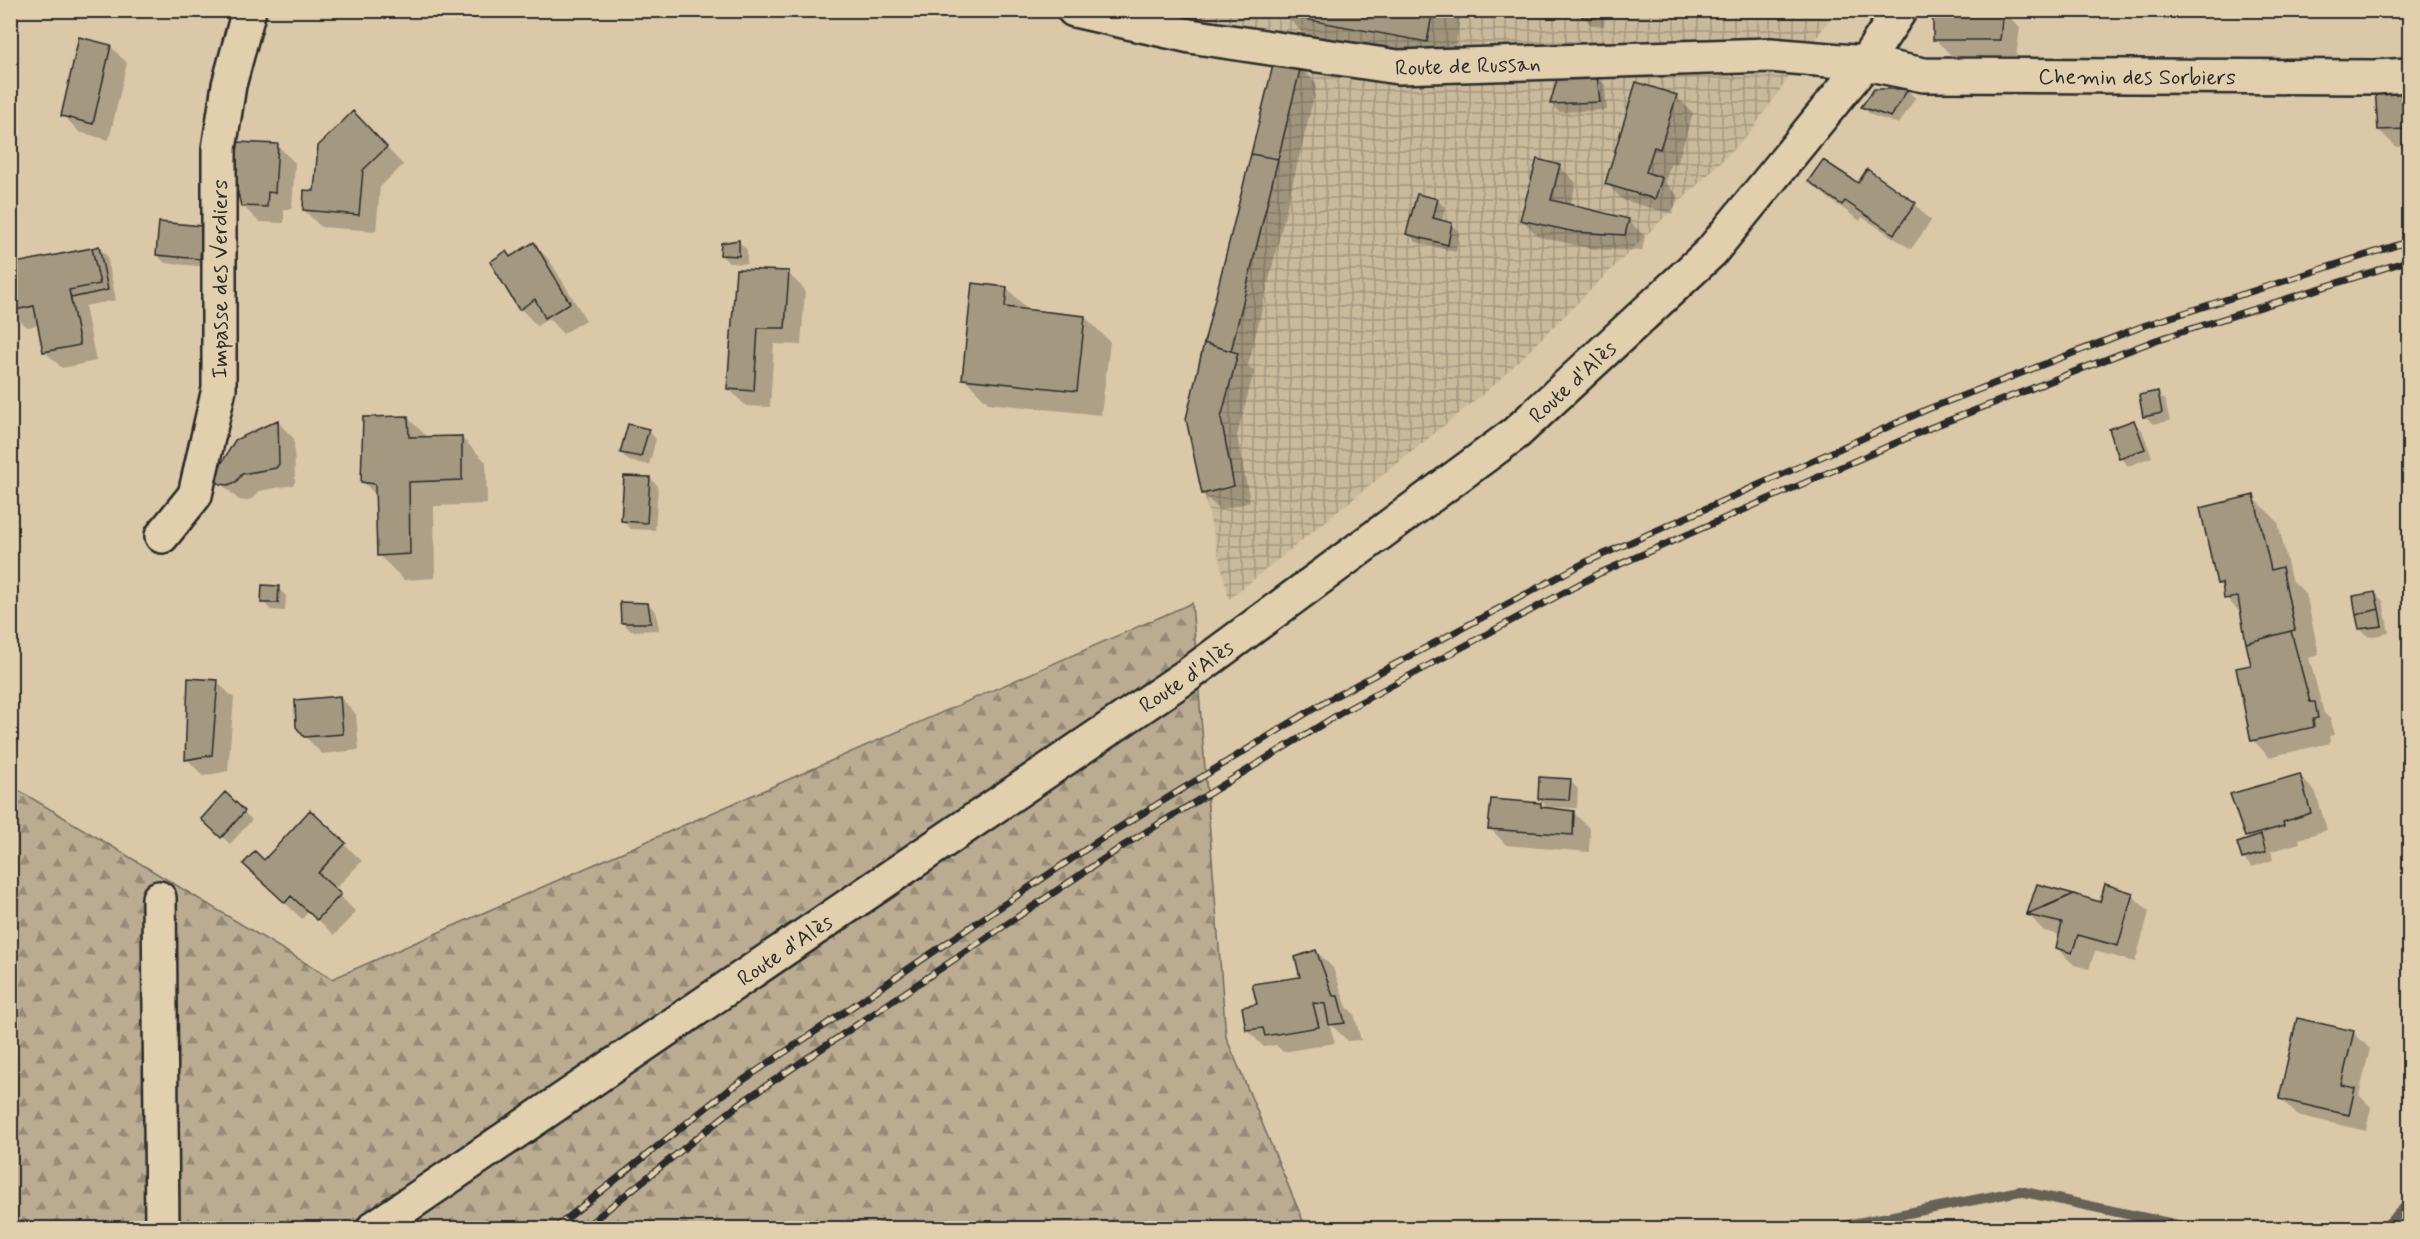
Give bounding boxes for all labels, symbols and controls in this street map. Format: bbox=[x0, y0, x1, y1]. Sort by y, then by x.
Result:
street label: Route de Russan bbox=[1395, 50, 1541, 83]
street label: Chemin des Sorbiers bbox=[2038, 64, 2236, 92]
street label: Impasse des Verdiers bbox=[207, 179, 235, 379]
street label: Route d'Alès bbox=[1524, 335, 1623, 430]
street label: Route d'Alès bbox=[1134, 634, 1240, 720]
street label: Route d'Alès bbox=[732, 908, 839, 993]

